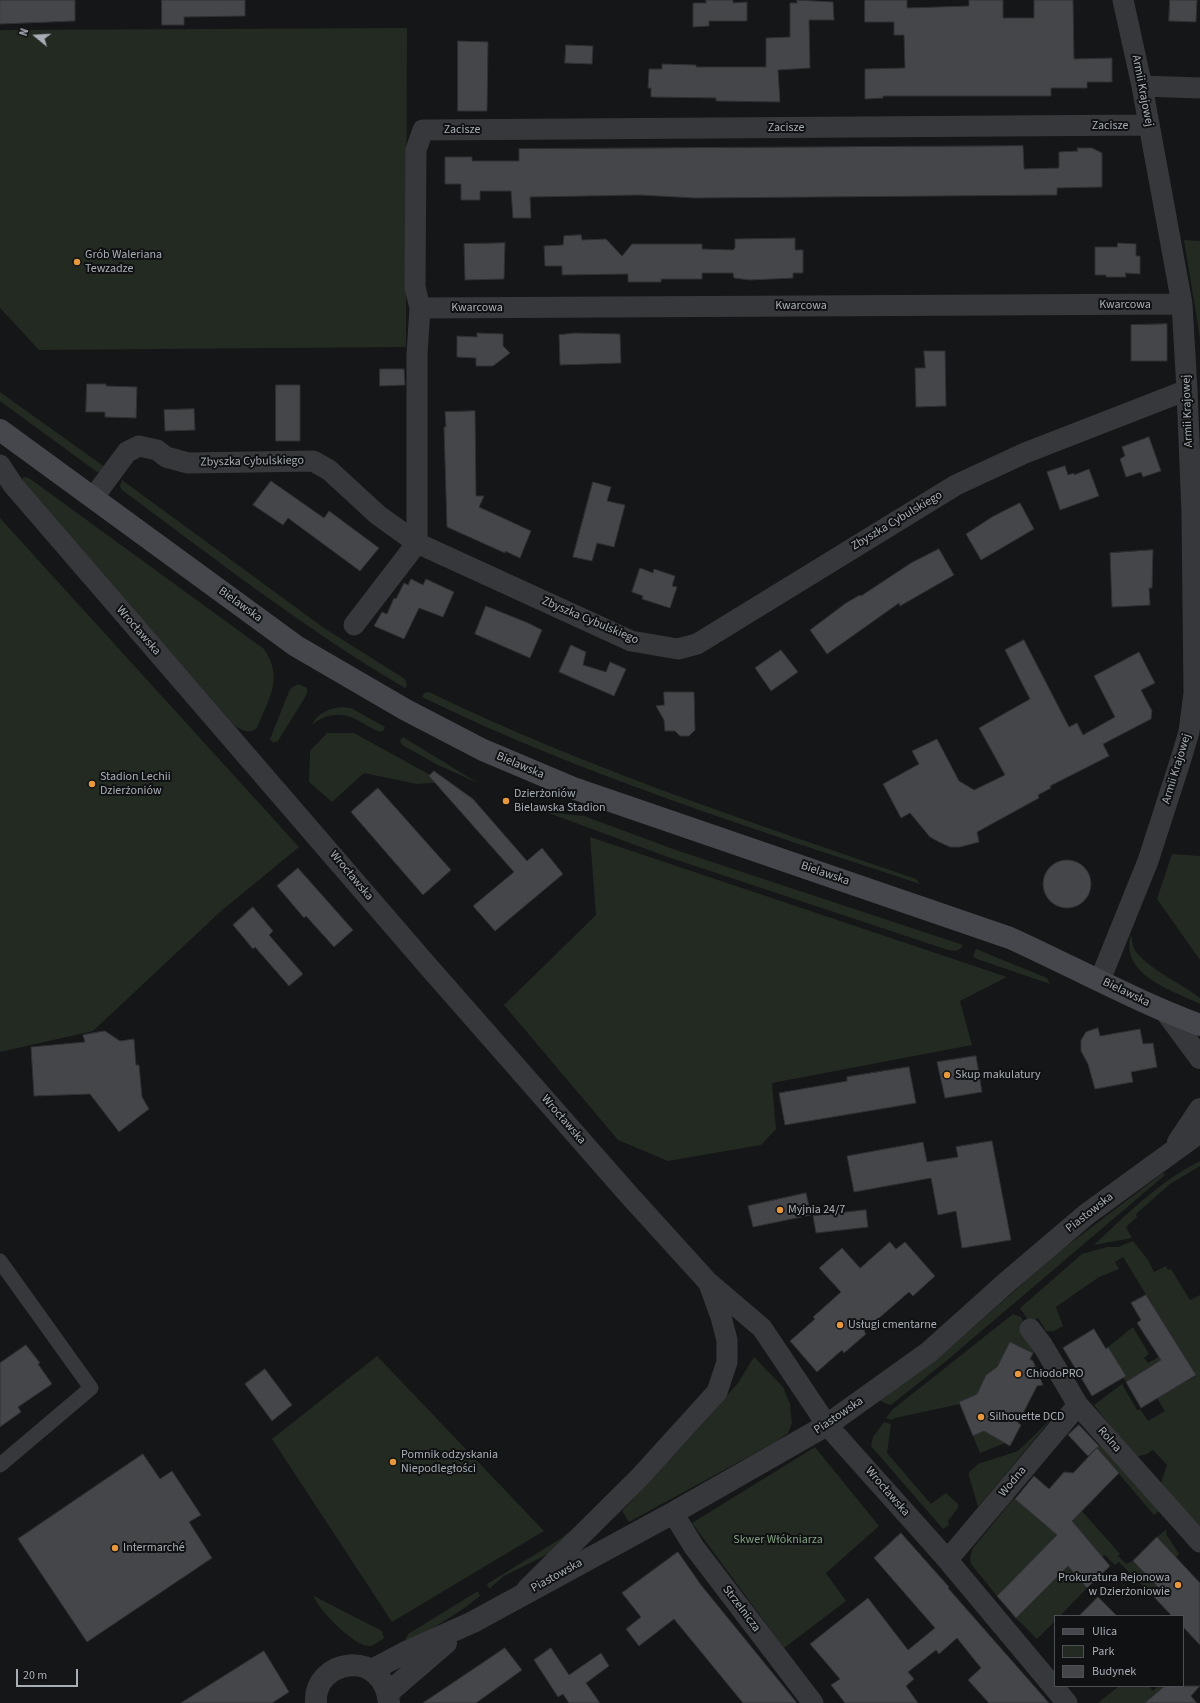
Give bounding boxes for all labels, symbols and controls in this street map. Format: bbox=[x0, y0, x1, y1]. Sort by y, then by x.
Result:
north arrow bbox=[16, 16, 56, 56]
text: N bbox=[16, 26, 32, 38]
street label: Armii Krajowej bbox=[1128, 54, 1156, 128]
street label: Zacisze bbox=[1092, 119, 1128, 133]
street label: Zacisze bbox=[768, 121, 804, 135]
street label: Zacisze bbox=[444, 123, 480, 137]
place label: Grób Waleriana Tewzadze bbox=[85, 248, 162, 276]
marker: Grób Waleriana Tewzadze bbox=[72, 257, 82, 267]
street label: Kwarcowa bbox=[1099, 298, 1151, 312]
street label: Kwarcowa bbox=[775, 299, 827, 313]
street label: Kwarcowa bbox=[451, 301, 503, 315]
street label: Armii Krajowej bbox=[1180, 374, 1196, 448]
street label: Zbyszka Cybulskiego bbox=[200, 454, 304, 470]
street label: Zbyszka Cybulskiego bbox=[849, 488, 945, 554]
street label: Bielawska bbox=[215, 584, 265, 626]
street label: Zbyszka Cybulskiego bbox=[539, 594, 641, 648]
street label: Wrocławska bbox=[113, 603, 163, 659]
street label: Armii Krajowej bbox=[1159, 732, 1195, 806]
street label: Bielawska bbox=[494, 749, 546, 783]
place label: Stadion Lechii Dzierżoniów bbox=[100, 770, 171, 798]
marker: Stadion Lechii Dzierżoniów bbox=[87, 779, 97, 789]
place label: Dzierżoniów Bielawska Stadion bbox=[514, 787, 606, 815]
marker: Dzierżoniów Bielawska Stadion bbox=[501, 796, 511, 806]
street label: Wrocławska bbox=[326, 848, 376, 904]
street label: Bielawska bbox=[799, 859, 851, 889]
street label: Bielawska bbox=[1100, 975, 1152, 1011]
place label: Skup makulatury bbox=[955, 1068, 1041, 1082]
marker: Skup makulatury bbox=[942, 1070, 952, 1080]
street label: Wrocławska bbox=[538, 1092, 588, 1148]
street label: Piastowska bbox=[1063, 1190, 1117, 1236]
place label: Myjnia 24/7 bbox=[788, 1203, 845, 1217]
marker: Myjnia 24/7 bbox=[775, 1205, 785, 1215]
place label: Usługi cmentarne bbox=[848, 1318, 937, 1332]
marker: Usługi cmentarne bbox=[835, 1320, 845, 1330]
place label: ChiodoPRO bbox=[1026, 1367, 1084, 1381]
marker: ChiodoPRO bbox=[1013, 1369, 1023, 1379]
street label: Piastowska bbox=[812, 1394, 866, 1438]
place label: Silhouette DCD bbox=[989, 1410, 1064, 1424]
marker: Silhouette DCD bbox=[976, 1412, 986, 1422]
street label: Rolna bbox=[1094, 1424, 1124, 1456]
place label: Pomnik odzyskania Niepodległości bbox=[401, 1448, 498, 1476]
marker: Pomnik odzyskania Niepodległości bbox=[388, 1457, 398, 1467]
street label: Wrocławska bbox=[862, 1464, 912, 1520]
street label: Wodna bbox=[996, 1464, 1030, 1500]
park label: Skwer Włókniarza bbox=[733, 1533, 823, 1547]
place label: Intermarché bbox=[123, 1541, 185, 1555]
marker: Intermarché bbox=[110, 1543, 120, 1553]
street label: Piastowska bbox=[529, 1556, 585, 1596]
place label: Prokuratura Rejonowa w Dzierżoniowie bbox=[1058, 1571, 1170, 1599]
marker: Prokuratura Rejonowa w Dzierżoniowie bbox=[1173, 1580, 1183, 1590]
street label: Strzelnicza bbox=[719, 1583, 763, 1635]
legend bbox=[1054, 1615, 1184, 1687]
text: Ulica bbox=[1092, 1623, 1117, 1640]
text: Park bbox=[1092, 1643, 1114, 1660]
scale bar bbox=[18, 1661, 80, 1687]
text: Budynek bbox=[1092, 1663, 1136, 1680]
text: 20 m bbox=[23, 1667, 47, 1684]

